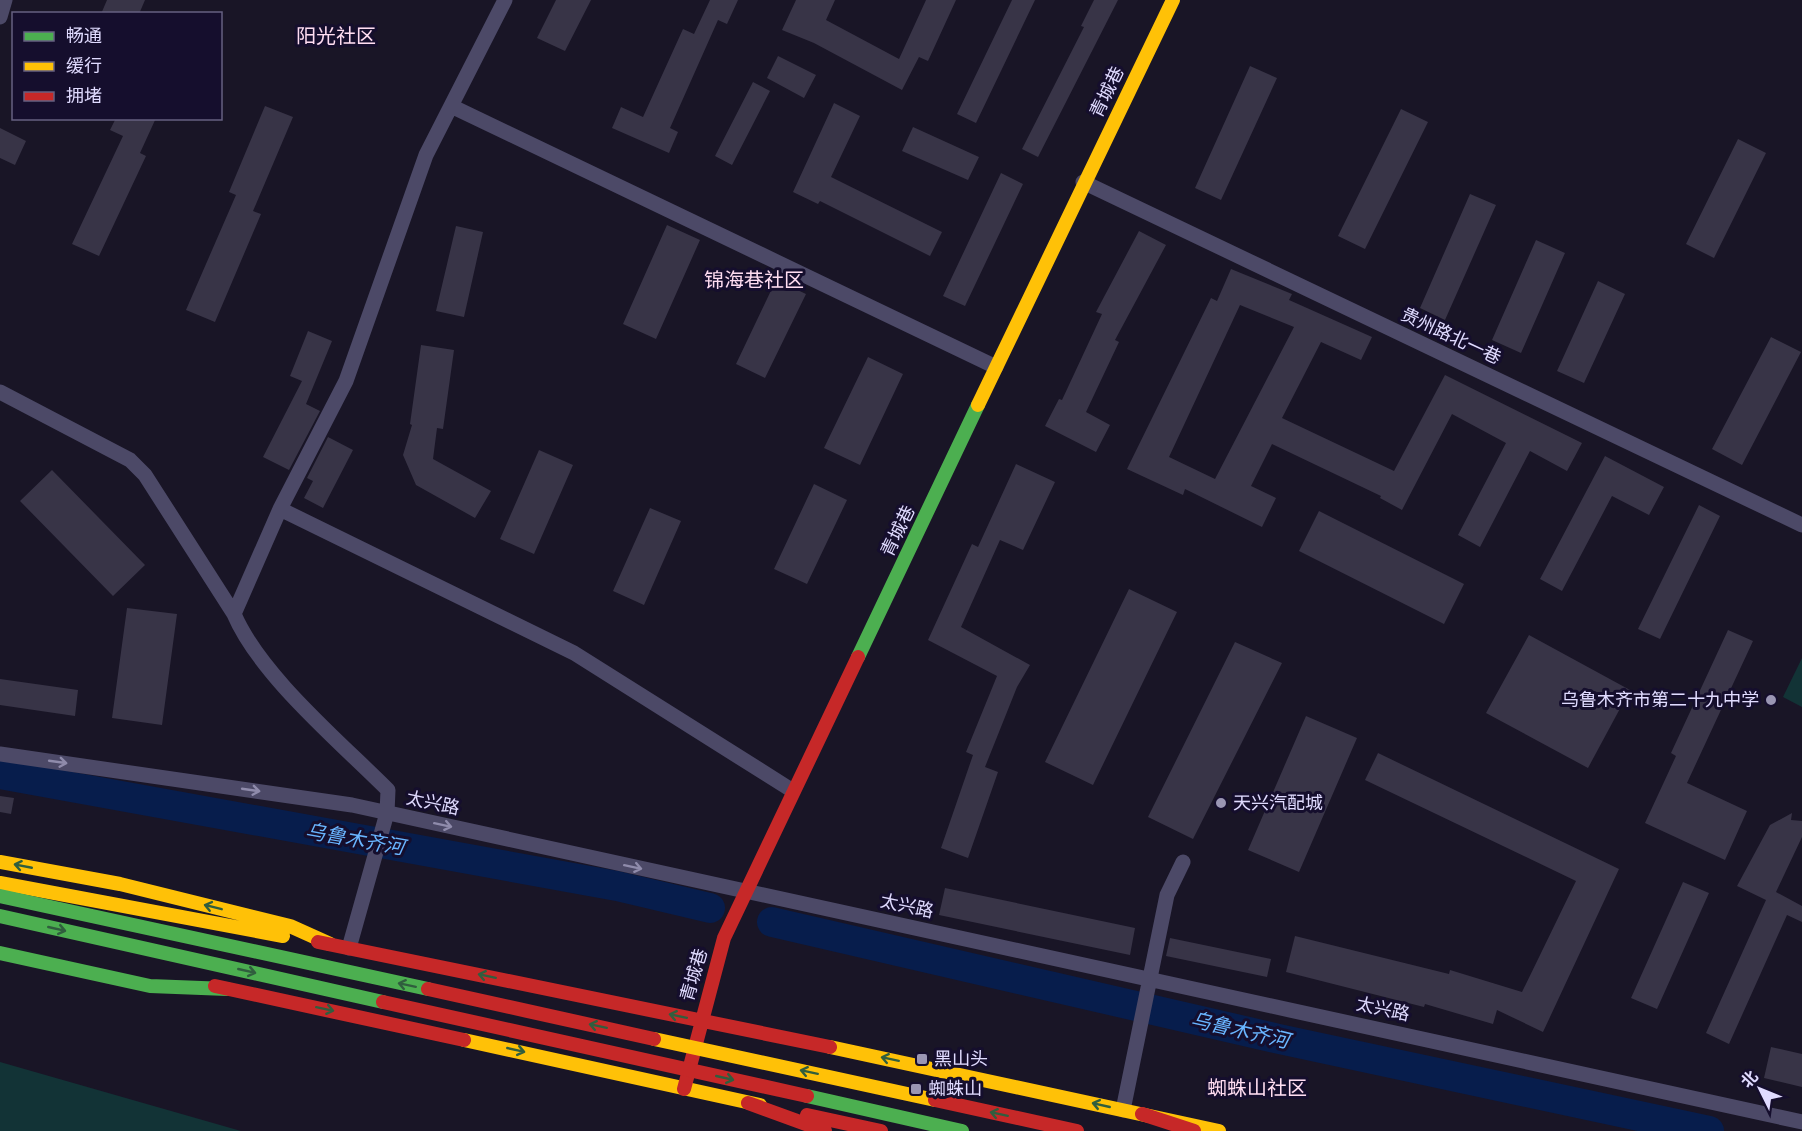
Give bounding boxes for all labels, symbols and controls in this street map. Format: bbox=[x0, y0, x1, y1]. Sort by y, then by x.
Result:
legend bbox=[12, 12, 222, 120]
district label: 阳光社区 bbox=[296, 24, 376, 48]
text: 畅通 bbox=[66, 25, 102, 46]
text: 缓行 bbox=[66, 55, 102, 76]
street label: 青城巷 bbox=[1085, 63, 1128, 121]
text: 拥堵 bbox=[66, 85, 102, 106]
district label: 锦海巷社区 bbox=[704, 268, 804, 292]
street label: 贵州路北一巷 bbox=[1398, 303, 1505, 368]
street label: 青城巷 bbox=[876, 502, 919, 560]
place label: 乌鲁木齐市第二十九中学 bbox=[1561, 689, 1759, 710]
marker: 乌鲁木齐市第二十九中学 bbox=[1764, 693, 1778, 707]
one-way arrow bbox=[47, 757, 67, 768]
one-way arrow bbox=[240, 785, 260, 796]
street label: 太兴路 bbox=[405, 787, 462, 818]
place label: 天兴汽配城 bbox=[1233, 792, 1323, 813]
marker: 天兴汽配城 bbox=[1214, 796, 1228, 810]
water label: 乌鲁木齐河 bbox=[304, 818, 410, 860]
one-way arrow bbox=[433, 820, 452, 832]
one-way arrow bbox=[13, 860, 33, 871]
one-way arrow bbox=[623, 862, 642, 873]
street label: 太兴路 bbox=[879, 890, 936, 921]
one-way arrow bbox=[204, 901, 223, 913]
one-way arrow bbox=[47, 924, 66, 935]
street label: 青城巷 bbox=[676, 946, 711, 1004]
one-way arrow bbox=[238, 966, 257, 978]
one-way arrow bbox=[478, 970, 497, 982]
one-way arrow bbox=[398, 979, 417, 990]
street label: 太兴路 bbox=[1355, 993, 1412, 1024]
one-way arrow bbox=[315, 1004, 334, 1016]
water label: 乌鲁木齐河 bbox=[1189, 1007, 1295, 1054]
one-way arrow bbox=[669, 1010, 688, 1021]
one-way arrow bbox=[588, 1020, 607, 1032]
one-way arrow bbox=[506, 1045, 525, 1056]
place label: 黑山头 bbox=[934, 1048, 988, 1069]
marker: 黑山头 bbox=[915, 1052, 929, 1066]
one-way arrow bbox=[880, 1053, 899, 1065]
north arrow bbox=[1730, 1059, 1790, 1119]
one-way arrow bbox=[799, 1066, 818, 1078]
text: 北 bbox=[1737, 1067, 1762, 1091]
one-way arrow bbox=[714, 1073, 734, 1084]
district label: 蜘蛛山社区 bbox=[1207, 1076, 1307, 1100]
place label: 蜘蛛山 bbox=[928, 1078, 982, 1099]
marker: 蜘蛛山 bbox=[909, 1082, 923, 1096]
one-way arrow bbox=[1091, 1098, 1110, 1110]
one-way arrow bbox=[990, 1108, 1009, 1119]

